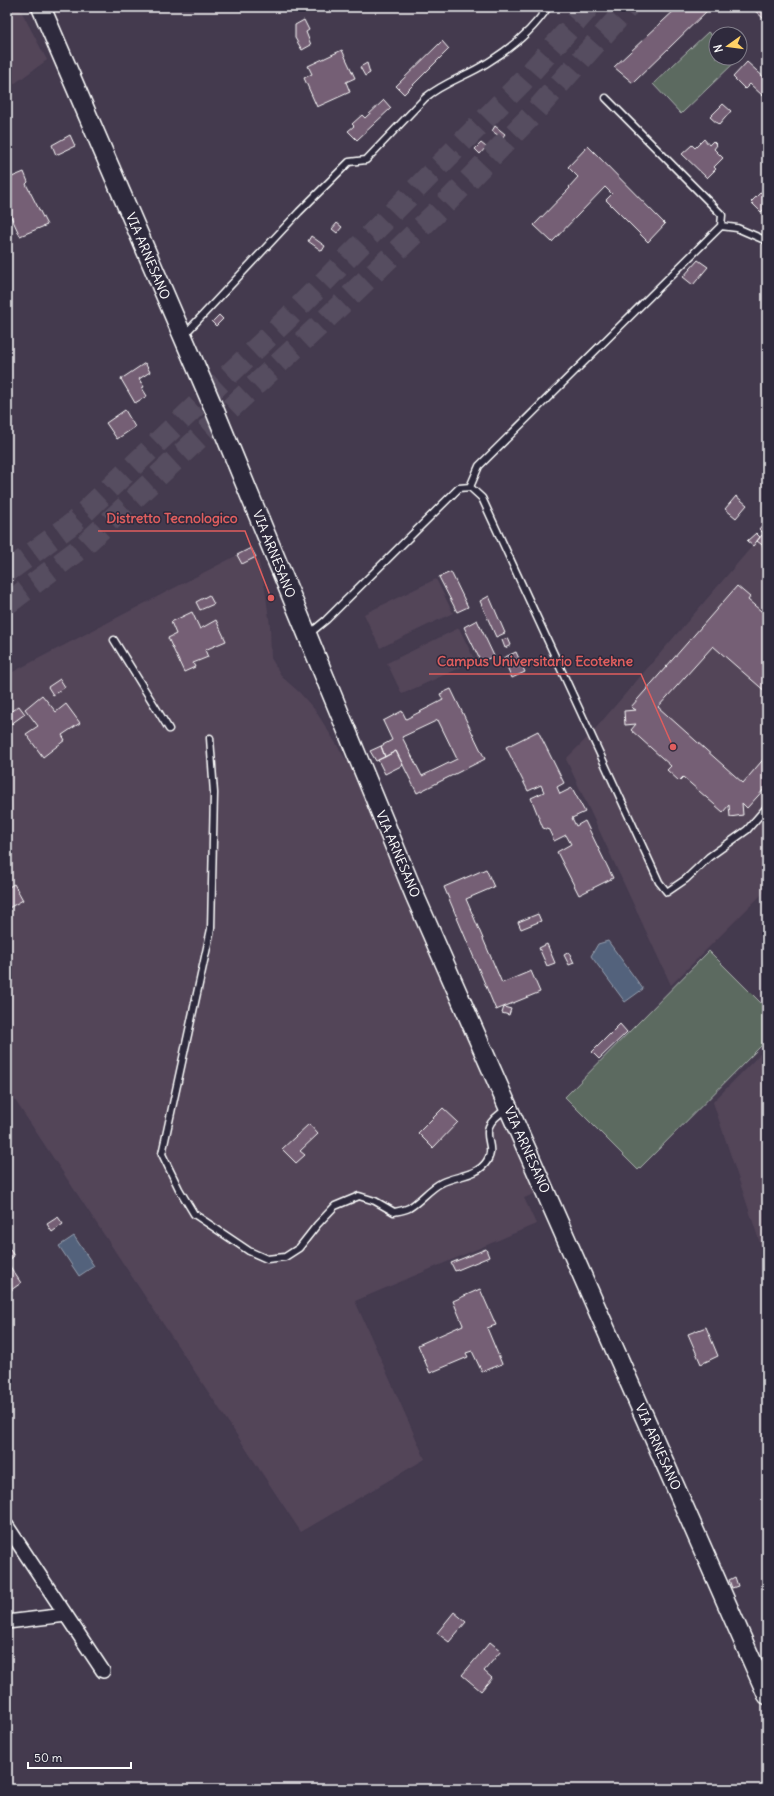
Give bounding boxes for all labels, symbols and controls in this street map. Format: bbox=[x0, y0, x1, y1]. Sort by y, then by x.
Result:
north arrow bbox=[708, 26, 748, 66]
text: N bbox=[711, 43, 726, 54]
street label: VIA ARNESANO bbox=[122, 210, 174, 302]
callout: Distretto Tecnologico bbox=[98, 505, 245, 531]
street label: VIA ARNESANO bbox=[249, 508, 299, 600]
text: Distretto Tecnologico bbox=[106, 509, 238, 527]
callout: Campus Universitario Ecotekne bbox=[429, 648, 641, 674]
text: Campus Universitario Ecotekne bbox=[437, 652, 633, 670]
street label: VIA ARNESANO bbox=[372, 808, 424, 900]
street label: VIA ARNESANO bbox=[500, 1104, 554, 1196]
street label: VIA ARNESANO bbox=[631, 1401, 685, 1493]
scale bar bbox=[28, 1744, 131, 1770]
text: 50 m bbox=[34, 1750, 63, 1765]

